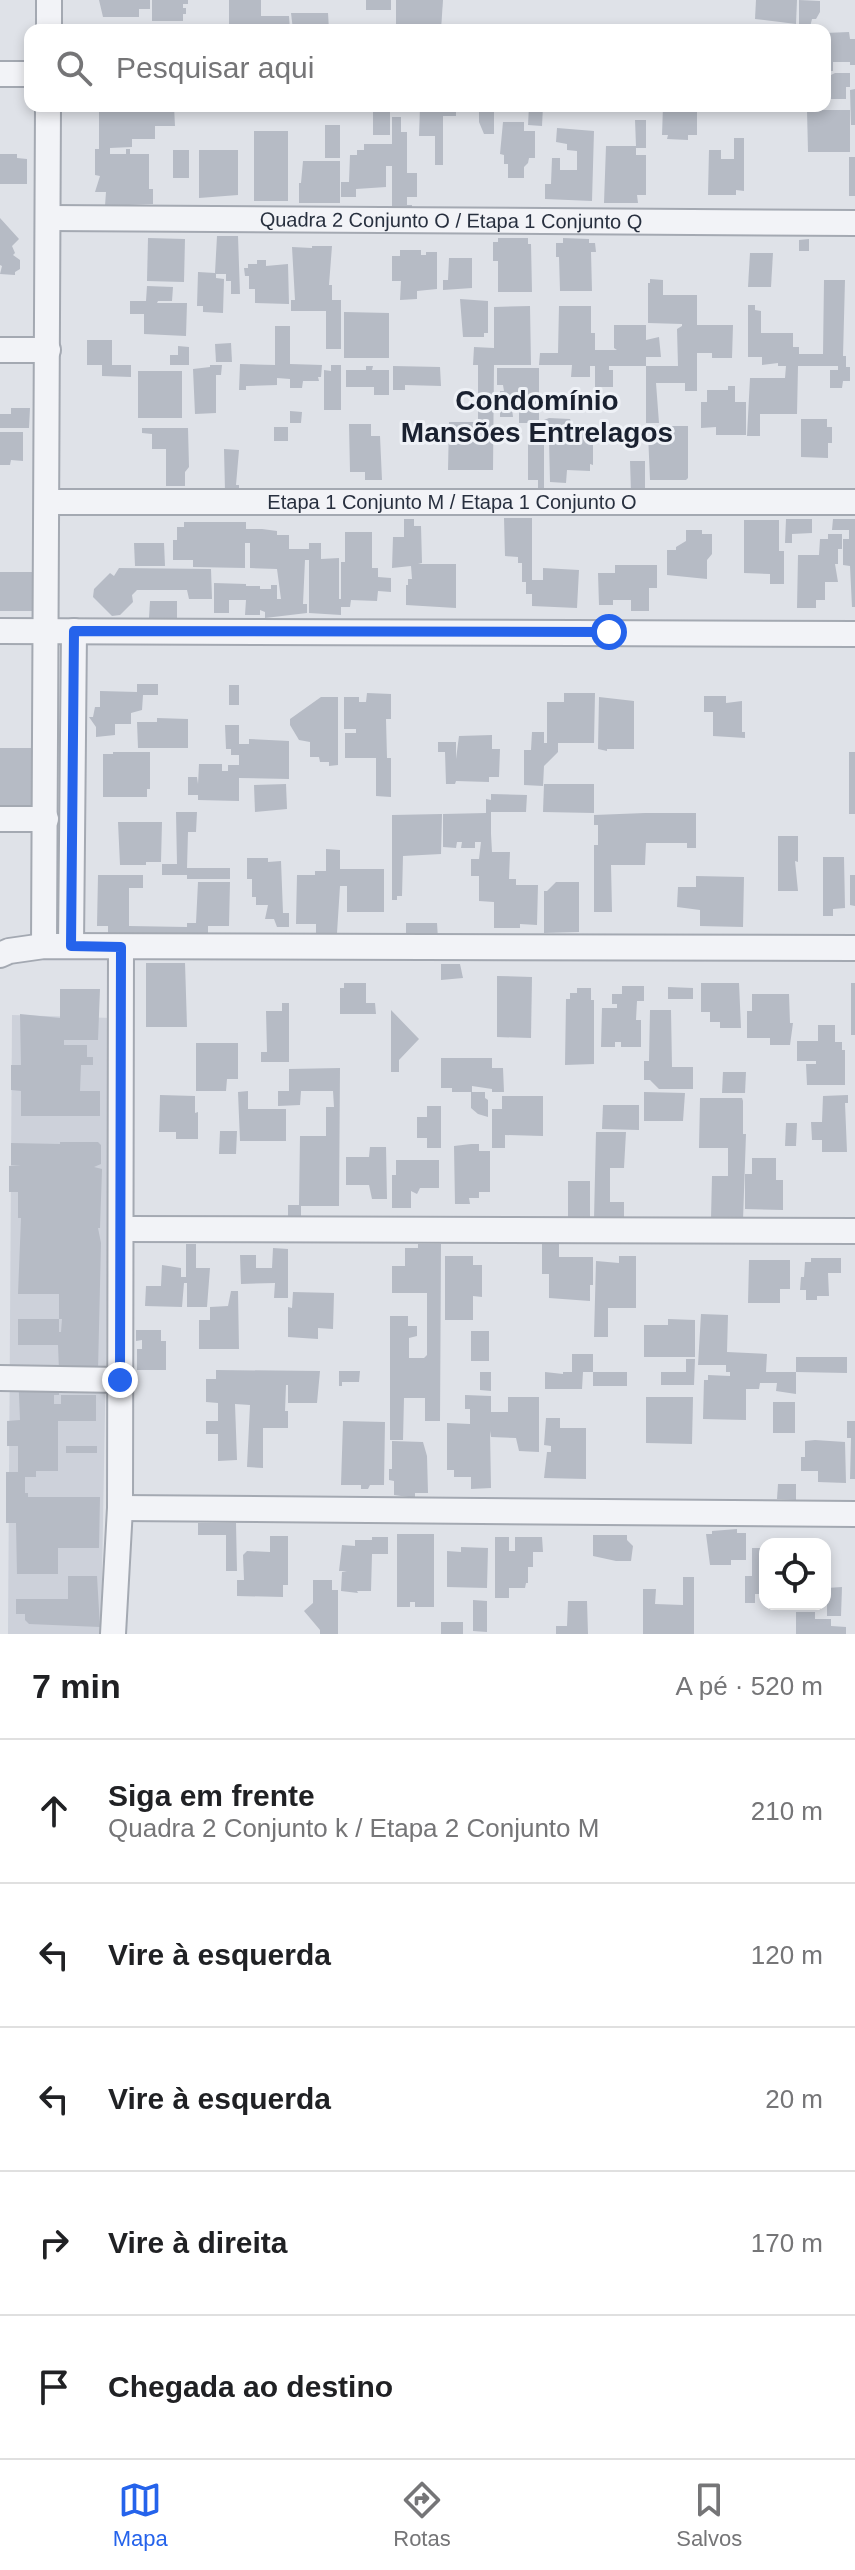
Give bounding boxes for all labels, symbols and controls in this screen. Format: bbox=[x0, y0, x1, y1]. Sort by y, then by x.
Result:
search box bbox=[24, 24, 831, 112]
icon: search bbox=[52, 46, 96, 90]
text: Pesquisar aqui bbox=[116, 51, 314, 84]
street label: Quadra 2 Conjunto O / Etapa 1 Conjunto Q bbox=[260, 208, 642, 233]
district label: Condomínio Mansões Entrelagos bbox=[401, 385, 673, 448]
street label: Etapa 1 Conjunto M / Etapa 1 Conjunto O bbox=[267, 491, 637, 513]
route start bbox=[591, 614, 627, 650]
route end bbox=[102, 1362, 138, 1398]
map controls bbox=[759, 1538, 831, 1610]
button: locate bbox=[759, 1538, 831, 1610]
text: 7 min bbox=[32, 1667, 121, 1705]
text: A pé · 520 m bbox=[676, 1671, 823, 1701]
text: Siga em frente bbox=[108, 1779, 315, 1812]
icon: ahead bbox=[32, 1789, 76, 1833]
text: 210 m bbox=[751, 1796, 823, 1826]
text: Quadra 2 Conjunto k / Etapa 2 Conjunto M bbox=[108, 1813, 599, 1843]
icon: left bbox=[32, 1933, 76, 1977]
text: Vire à esquerda bbox=[108, 1938, 331, 1971]
text: 120 m bbox=[751, 1940, 823, 1970]
icon: left bbox=[32, 2077, 76, 2121]
text: Vire à esquerda bbox=[108, 2082, 331, 2115]
text: 20 m bbox=[765, 2084, 823, 2114]
icon: right bbox=[32, 2221, 76, 2265]
text: Vire à direita bbox=[108, 2226, 288, 2259]
text: 170 m bbox=[751, 2228, 823, 2258]
icon: arrive bbox=[32, 2365, 76, 2409]
text: Chegada ao destino bbox=[108, 2370, 393, 2403]
tab: Mapa bbox=[113, 2478, 168, 2552]
tab: Rotas bbox=[393, 2478, 451, 2552]
tab: Salvos bbox=[676, 2478, 742, 2552]

